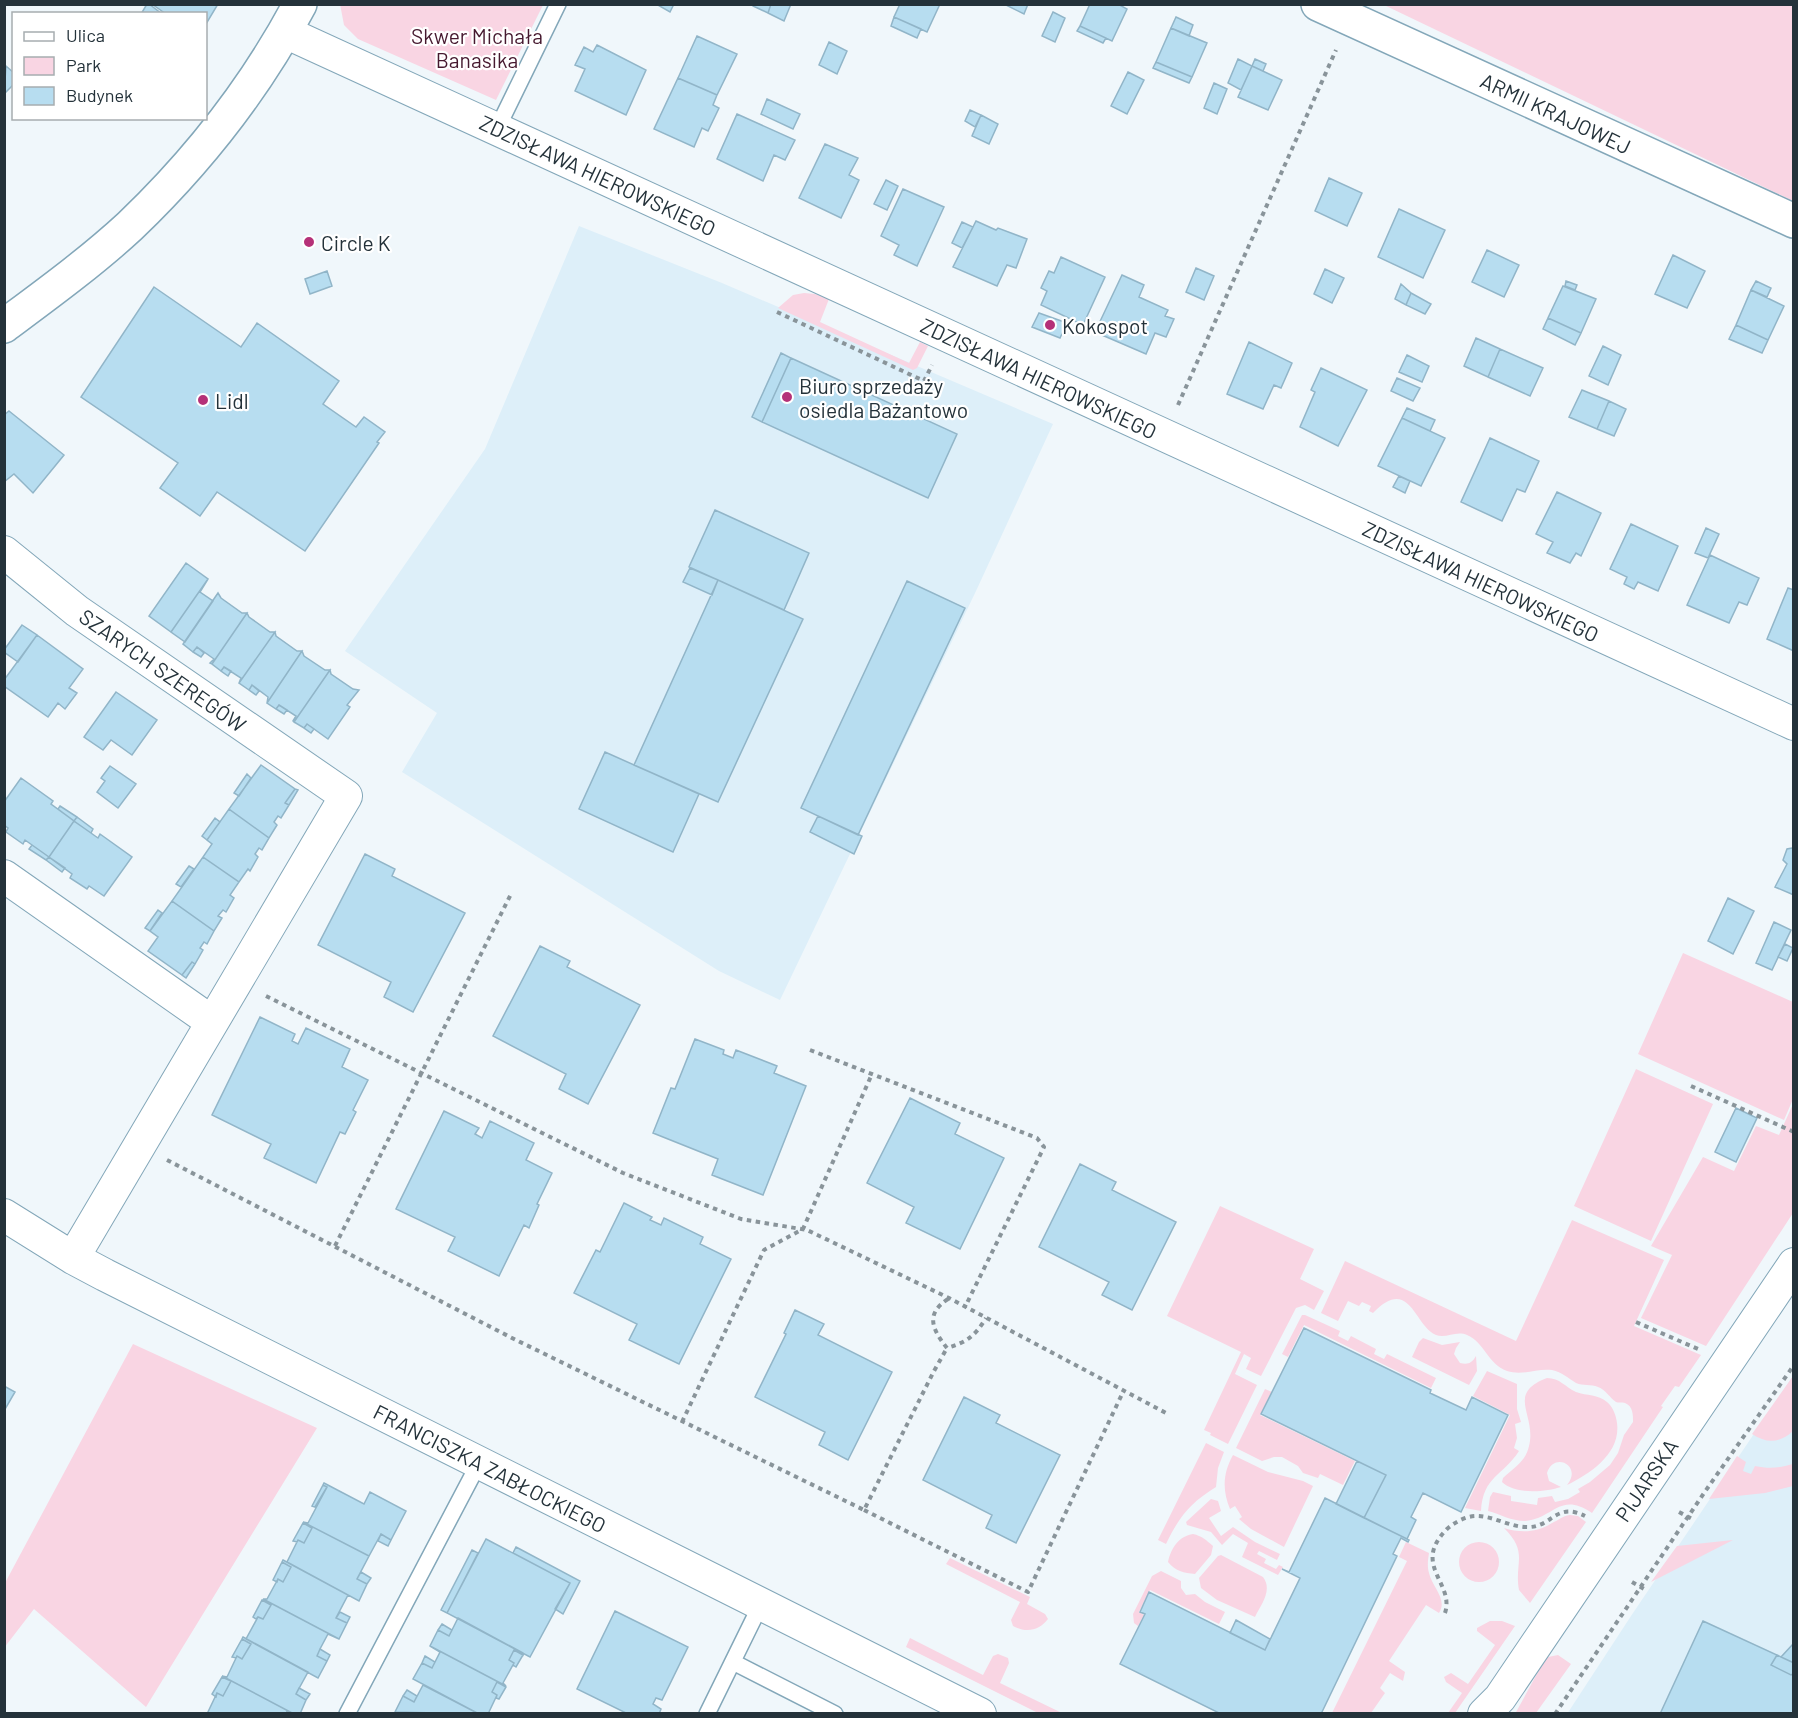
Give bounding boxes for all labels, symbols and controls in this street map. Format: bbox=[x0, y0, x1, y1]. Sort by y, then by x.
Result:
legend bbox=[12, 12, 207, 120]
park label: Skwer Michała Banasika bbox=[411, 23, 543, 72]
text: Ulica bbox=[66, 24, 105, 46]
text: Park bbox=[66, 54, 101, 76]
street label: ARMII KRAJOWEJ bbox=[1477, 67, 1635, 159]
text: Budynek bbox=[66, 84, 133, 106]
street label: ZDZISŁAWA HIEROWSKIEGO bbox=[476, 109, 720, 241]
place label: Circle K bbox=[321, 230, 391, 255]
marker: Circle K bbox=[302, 235, 316, 249]
street label: ZDZISŁAWA HIEROWSKIEGO bbox=[917, 312, 1161, 444]
place label: Kokospot bbox=[1062, 313, 1148, 338]
marker: Kokospot bbox=[1043, 318, 1057, 332]
place label: Biuro sprzedaży osiedla Bażantowo bbox=[799, 373, 968, 422]
place label: Lidl bbox=[215, 388, 249, 413]
marker: Biuro sprzedaży osiedla Bażantowo bbox=[780, 390, 794, 404]
marker: Lidl bbox=[196, 393, 210, 407]
street label: ZDZISŁAWA HIEROWSKIEGO bbox=[1359, 515, 1603, 647]
street label: SZARYCH SZEREGÓW bbox=[75, 603, 251, 737]
street label: FRANCISZKA ZABŁOCKIEGO bbox=[370, 1398, 610, 1538]
street label: PIJARSKA bbox=[1609, 1434, 1683, 1526]

